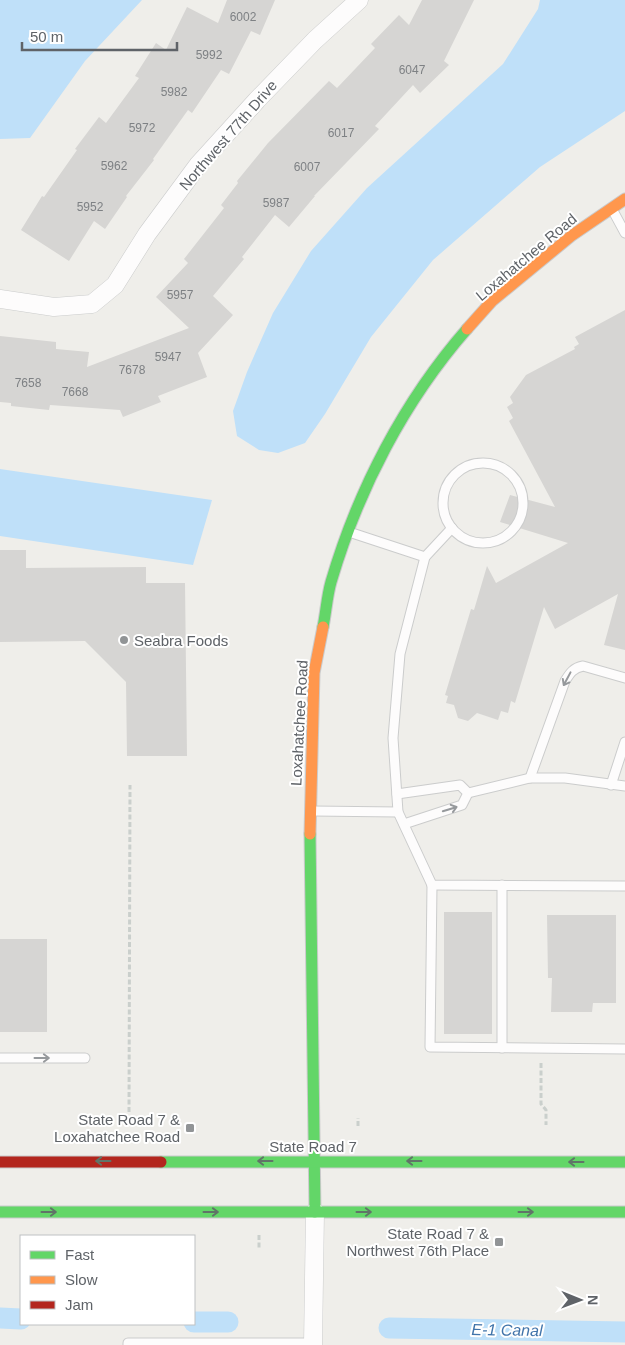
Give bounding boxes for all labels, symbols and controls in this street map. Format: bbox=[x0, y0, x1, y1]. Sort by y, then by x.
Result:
house number: 6002 bbox=[230, 10, 257, 24]
scale bar bbox=[22, 20, 178, 52]
text: 50 m bbox=[30, 28, 63, 45]
house number: 5992 bbox=[196, 48, 223, 62]
house number: 6047 bbox=[399, 63, 426, 77]
street label: Northwest 77th Drive bbox=[176, 77, 280, 193]
house number: 5982 bbox=[161, 85, 188, 99]
house number: 5972 bbox=[129, 121, 156, 135]
house number: 6017 bbox=[328, 126, 355, 140]
house number: 5962 bbox=[101, 159, 128, 173]
house number: 6007 bbox=[294, 160, 321, 174]
house number: 5987 bbox=[263, 196, 290, 210]
house number: 5952 bbox=[77, 200, 104, 214]
street label: Loxahatchee Road bbox=[472, 210, 580, 304]
house number: 5957 bbox=[167, 288, 194, 302]
house number: 5947 bbox=[155, 350, 182, 364]
house number: 7678 bbox=[119, 363, 146, 377]
house number: 7658 bbox=[15, 376, 42, 390]
house number: 7668 bbox=[62, 385, 89, 399]
place label: Seabra Foods bbox=[134, 632, 228, 649]
marker: Seabra Foods bbox=[118, 634, 130, 646]
street label: Loxahatchee Road bbox=[287, 660, 311, 786]
one-way arrow bbox=[561, 672, 571, 686]
one-way arrow bbox=[442, 804, 457, 813]
one-way arrow bbox=[34, 1053, 50, 1063]
place label: State Road 7 & Loxahatchee Road bbox=[54, 1111, 180, 1145]
marker: State Road 7 & Loxahatchee Road bbox=[184, 1122, 196, 1134]
street label: State Road 7 bbox=[269, 1138, 357, 1155]
one-way arrow bbox=[95, 1156, 112, 1166]
one-way arrow bbox=[258, 1156, 274, 1166]
one-way arrow bbox=[406, 1156, 422, 1166]
one-way arrow bbox=[569, 1157, 585, 1167]
one-way arrow bbox=[40, 1207, 56, 1217]
one-way arrow bbox=[202, 1207, 219, 1217]
one-way arrow bbox=[355, 1207, 371, 1217]
one-way arrow bbox=[518, 1207, 534, 1217]
place label: State Road 7 & Northwest 76th Place bbox=[346, 1225, 489, 1259]
legend bbox=[20, 1235, 195, 1325]
marker: State Road 7 & Northwest 76th Place bbox=[493, 1236, 505, 1248]
text: Fast bbox=[65, 1246, 95, 1263]
text: Slow bbox=[65, 1271, 98, 1288]
north arrow bbox=[555, 1275, 605, 1325]
text: N bbox=[585, 1295, 601, 1305]
text: Jam bbox=[65, 1296, 93, 1313]
water label: E-1 Canal bbox=[471, 1321, 543, 1339]

